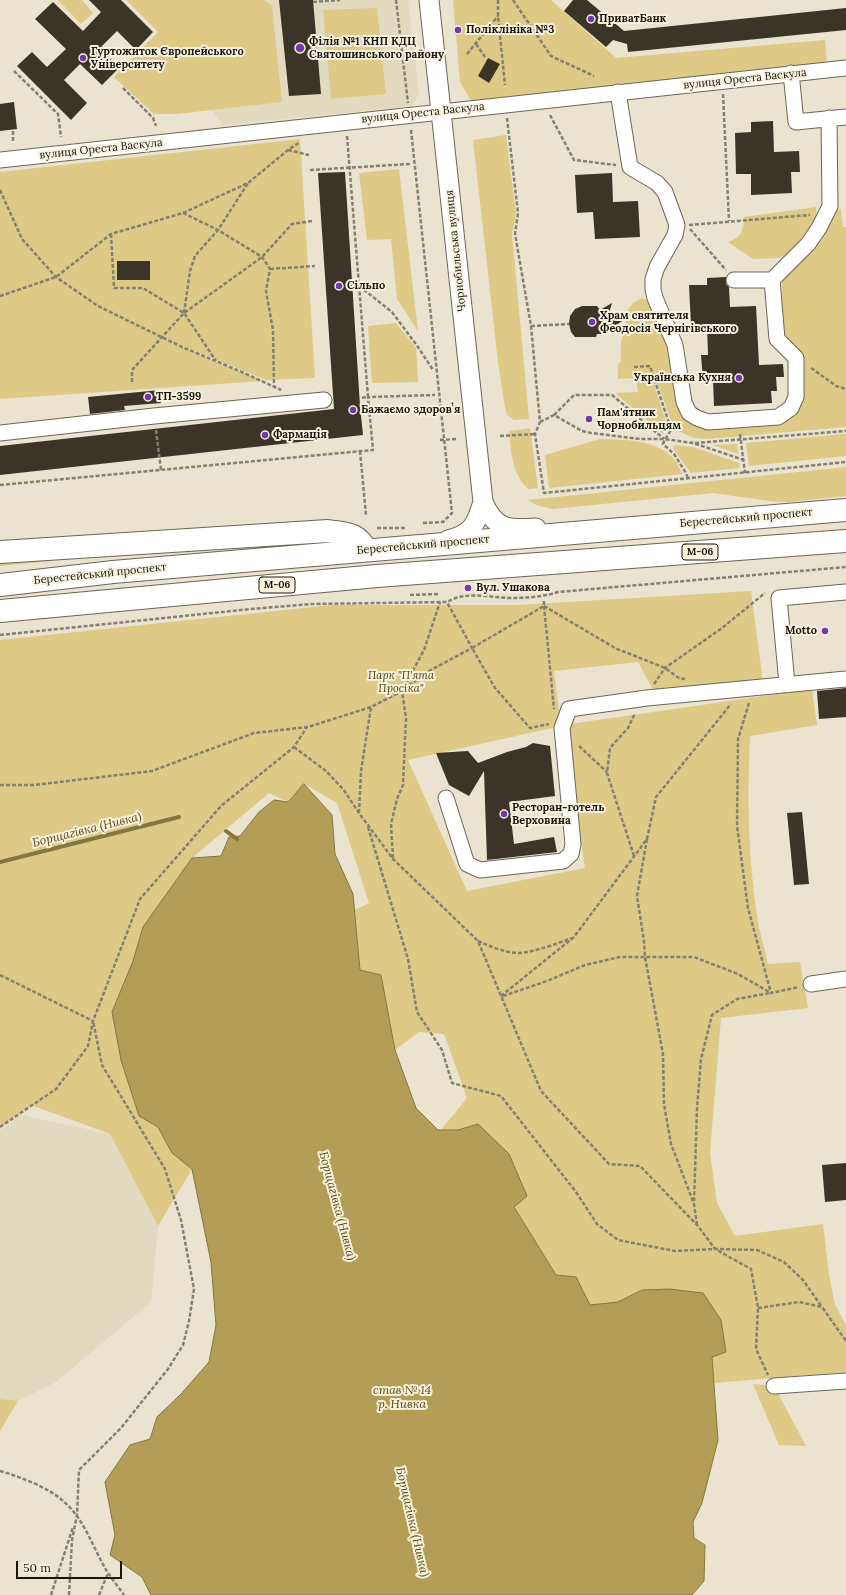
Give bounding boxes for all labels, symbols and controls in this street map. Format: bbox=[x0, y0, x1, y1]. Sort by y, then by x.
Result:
place label: ПриватБанк bbox=[599, 12, 666, 26]
marker: ПриватБанк bbox=[586, 14, 596, 24]
place label: Поліклініка №3 bbox=[466, 23, 554, 37]
marker: Поліклініка №3 bbox=[453, 25, 463, 35]
place label: Філія №1 КНП КДЦ Святошинського району bbox=[309, 35, 444, 61]
marker: Філія №1 КНП КДЦ Святошинського району bbox=[294, 42, 306, 54]
place label: Гуртожиток Європейського Університету bbox=[91, 45, 244, 71]
marker: Гуртожиток Європейського Університету bbox=[78, 53, 88, 63]
street label: вулиця Ореста Васкула bbox=[683, 66, 807, 92]
street label: вулиця Ореста Васкула bbox=[361, 100, 485, 126]
street label: вулиця Ореста Васкула bbox=[39, 136, 163, 162]
street label: Чорнобильська вулиця bbox=[443, 189, 469, 313]
place label: Сільпо bbox=[347, 279, 385, 293]
marker: Сільпо bbox=[334, 281, 344, 291]
place label: Храм святителя Феодосія Чернігівського bbox=[600, 309, 737, 335]
marker: Храм святителя Феодосія Чернігівського bbox=[587, 317, 597, 327]
place label: Українська Кухня bbox=[634, 371, 731, 385]
marker: Українська Кухня bbox=[734, 373, 744, 383]
place label: ТП-3599 bbox=[156, 390, 201, 404]
marker: ТП-3599 bbox=[143, 392, 153, 402]
place label: Бажаємо здоровʼя bbox=[361, 403, 460, 417]
marker: Бажаємо здоровʼя bbox=[348, 405, 358, 415]
place label: Пам'ятник Чорнобильцям bbox=[597, 406, 681, 432]
marker: Пам'ятник Чорнобильцям bbox=[584, 414, 594, 424]
place label: Фармація bbox=[273, 428, 327, 442]
marker: Фармація bbox=[260, 430, 270, 440]
street label: Берестейський проспект bbox=[679, 506, 813, 530]
street label: Берестейський проспект bbox=[356, 533, 490, 557]
road number: М-06 bbox=[682, 544, 718, 560]
street label: Берестейський проспект bbox=[33, 560, 167, 588]
road number: М-06 bbox=[259, 577, 295, 593]
place label: Вул. Ушакова bbox=[476, 581, 550, 595]
marker: Вул. Ушакова bbox=[463, 583, 473, 593]
place label: Motto bbox=[785, 624, 817, 638]
marker: Motto bbox=[820, 626, 830, 636]
park label: Парк "П'ята Просіка" bbox=[368, 669, 434, 695]
place label: Ресторан-готель Верховина bbox=[512, 801, 604, 827]
water label: Борщагівка (Нивка) bbox=[31, 809, 143, 851]
marker: Ресторан-готель Верховина bbox=[499, 809, 509, 819]
water label: Борщагівка (Нивка) bbox=[316, 1150, 358, 1262]
water label: став № 14 р. Нивка bbox=[373, 1384, 431, 1412]
water label: Борщагівка (Нивка) bbox=[392, 1466, 432, 1578]
scale bar bbox=[18, 1553, 124, 1579]
text: 50 m bbox=[23, 1560, 51, 1575]

